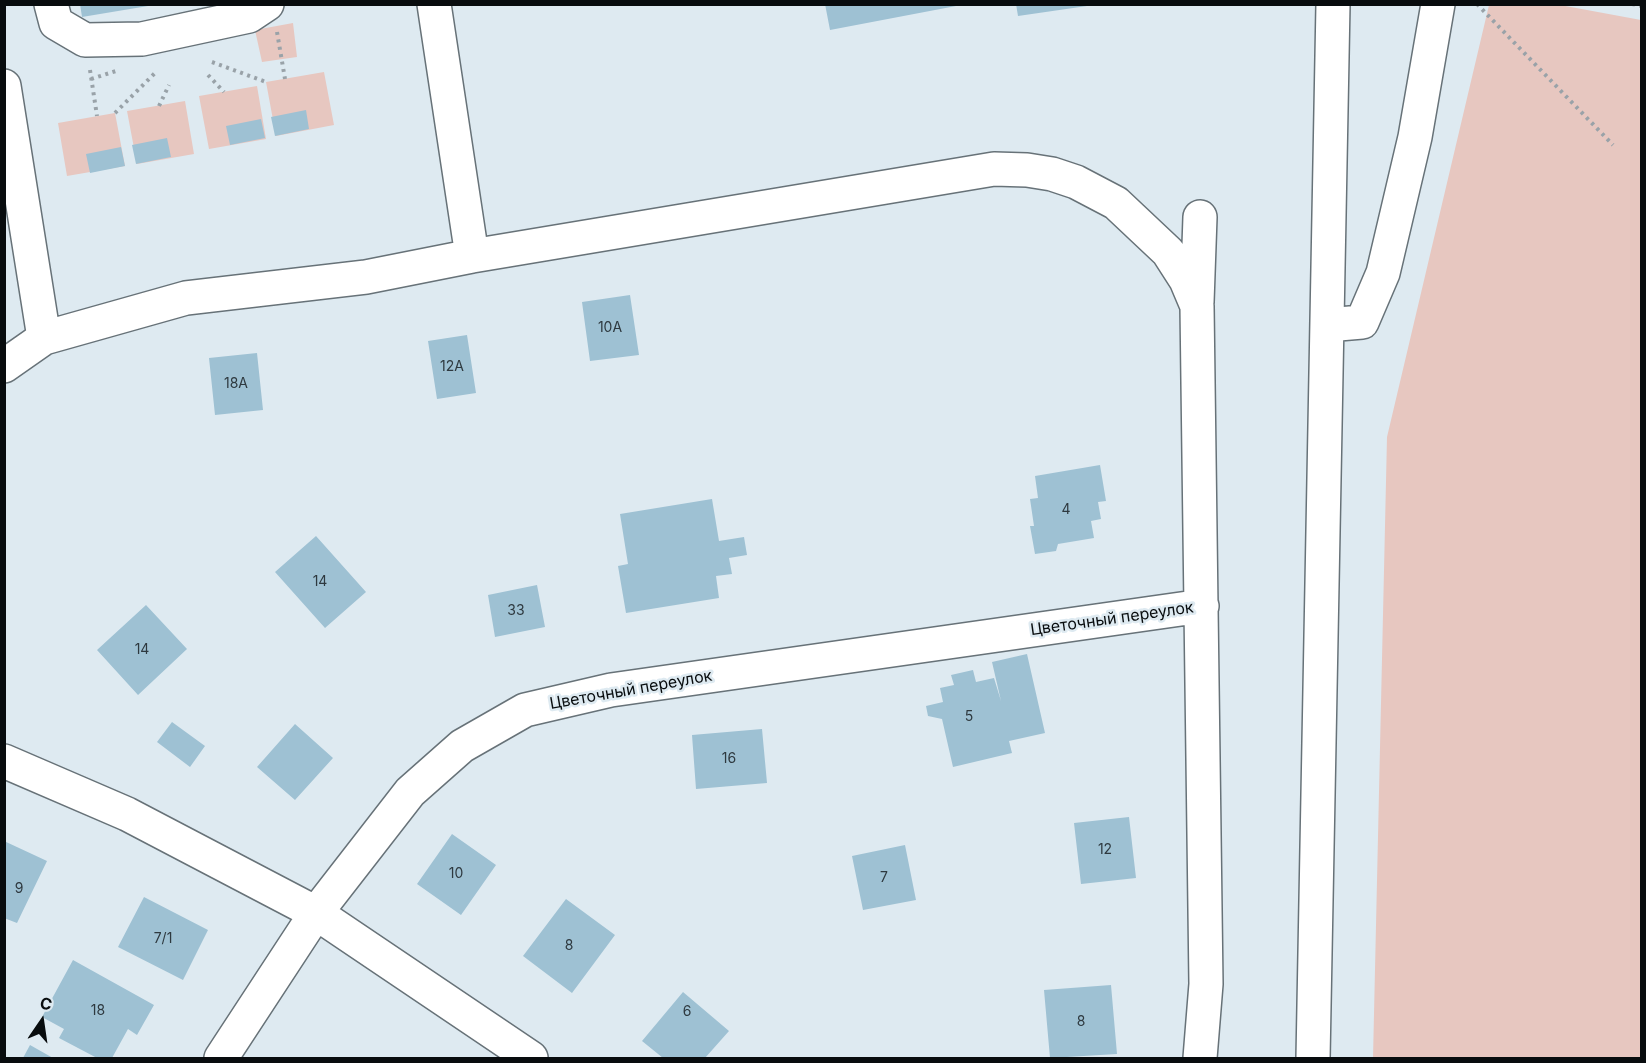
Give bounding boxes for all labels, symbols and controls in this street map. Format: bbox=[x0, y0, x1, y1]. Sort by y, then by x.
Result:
house number: 10А bbox=[598, 320, 622, 336]
house number: 12А bbox=[440, 359, 464, 375]
house number: 18А bbox=[224, 376, 248, 392]
house number: 4 bbox=[1061, 502, 1071, 518]
house number: 14 bbox=[313, 574, 327, 590]
street label: Цветочный переулок bbox=[1029, 598, 1195, 640]
house number: 33 bbox=[507, 603, 525, 619]
house number: 14 bbox=[135, 642, 149, 658]
street label: Цветочный переулок bbox=[548, 666, 714, 714]
house number: 5 bbox=[965, 709, 973, 725]
house number: 16 bbox=[722, 751, 736, 767]
house number: 12 bbox=[1098, 842, 1112, 858]
house number: 10 bbox=[449, 866, 463, 882]
house number: 7 bbox=[880, 870, 888, 886]
house number: 9 bbox=[15, 881, 23, 897]
house number: 7/1 bbox=[154, 931, 172, 947]
house number: 8 bbox=[565, 938, 573, 954]
north arrow bbox=[12, 991, 72, 1051]
text: С bbox=[38, 992, 54, 1015]
house number: 18 bbox=[91, 1003, 105, 1019]
house number: 6 bbox=[683, 1004, 691, 1020]
house number: 8 bbox=[1077, 1014, 1085, 1030]

